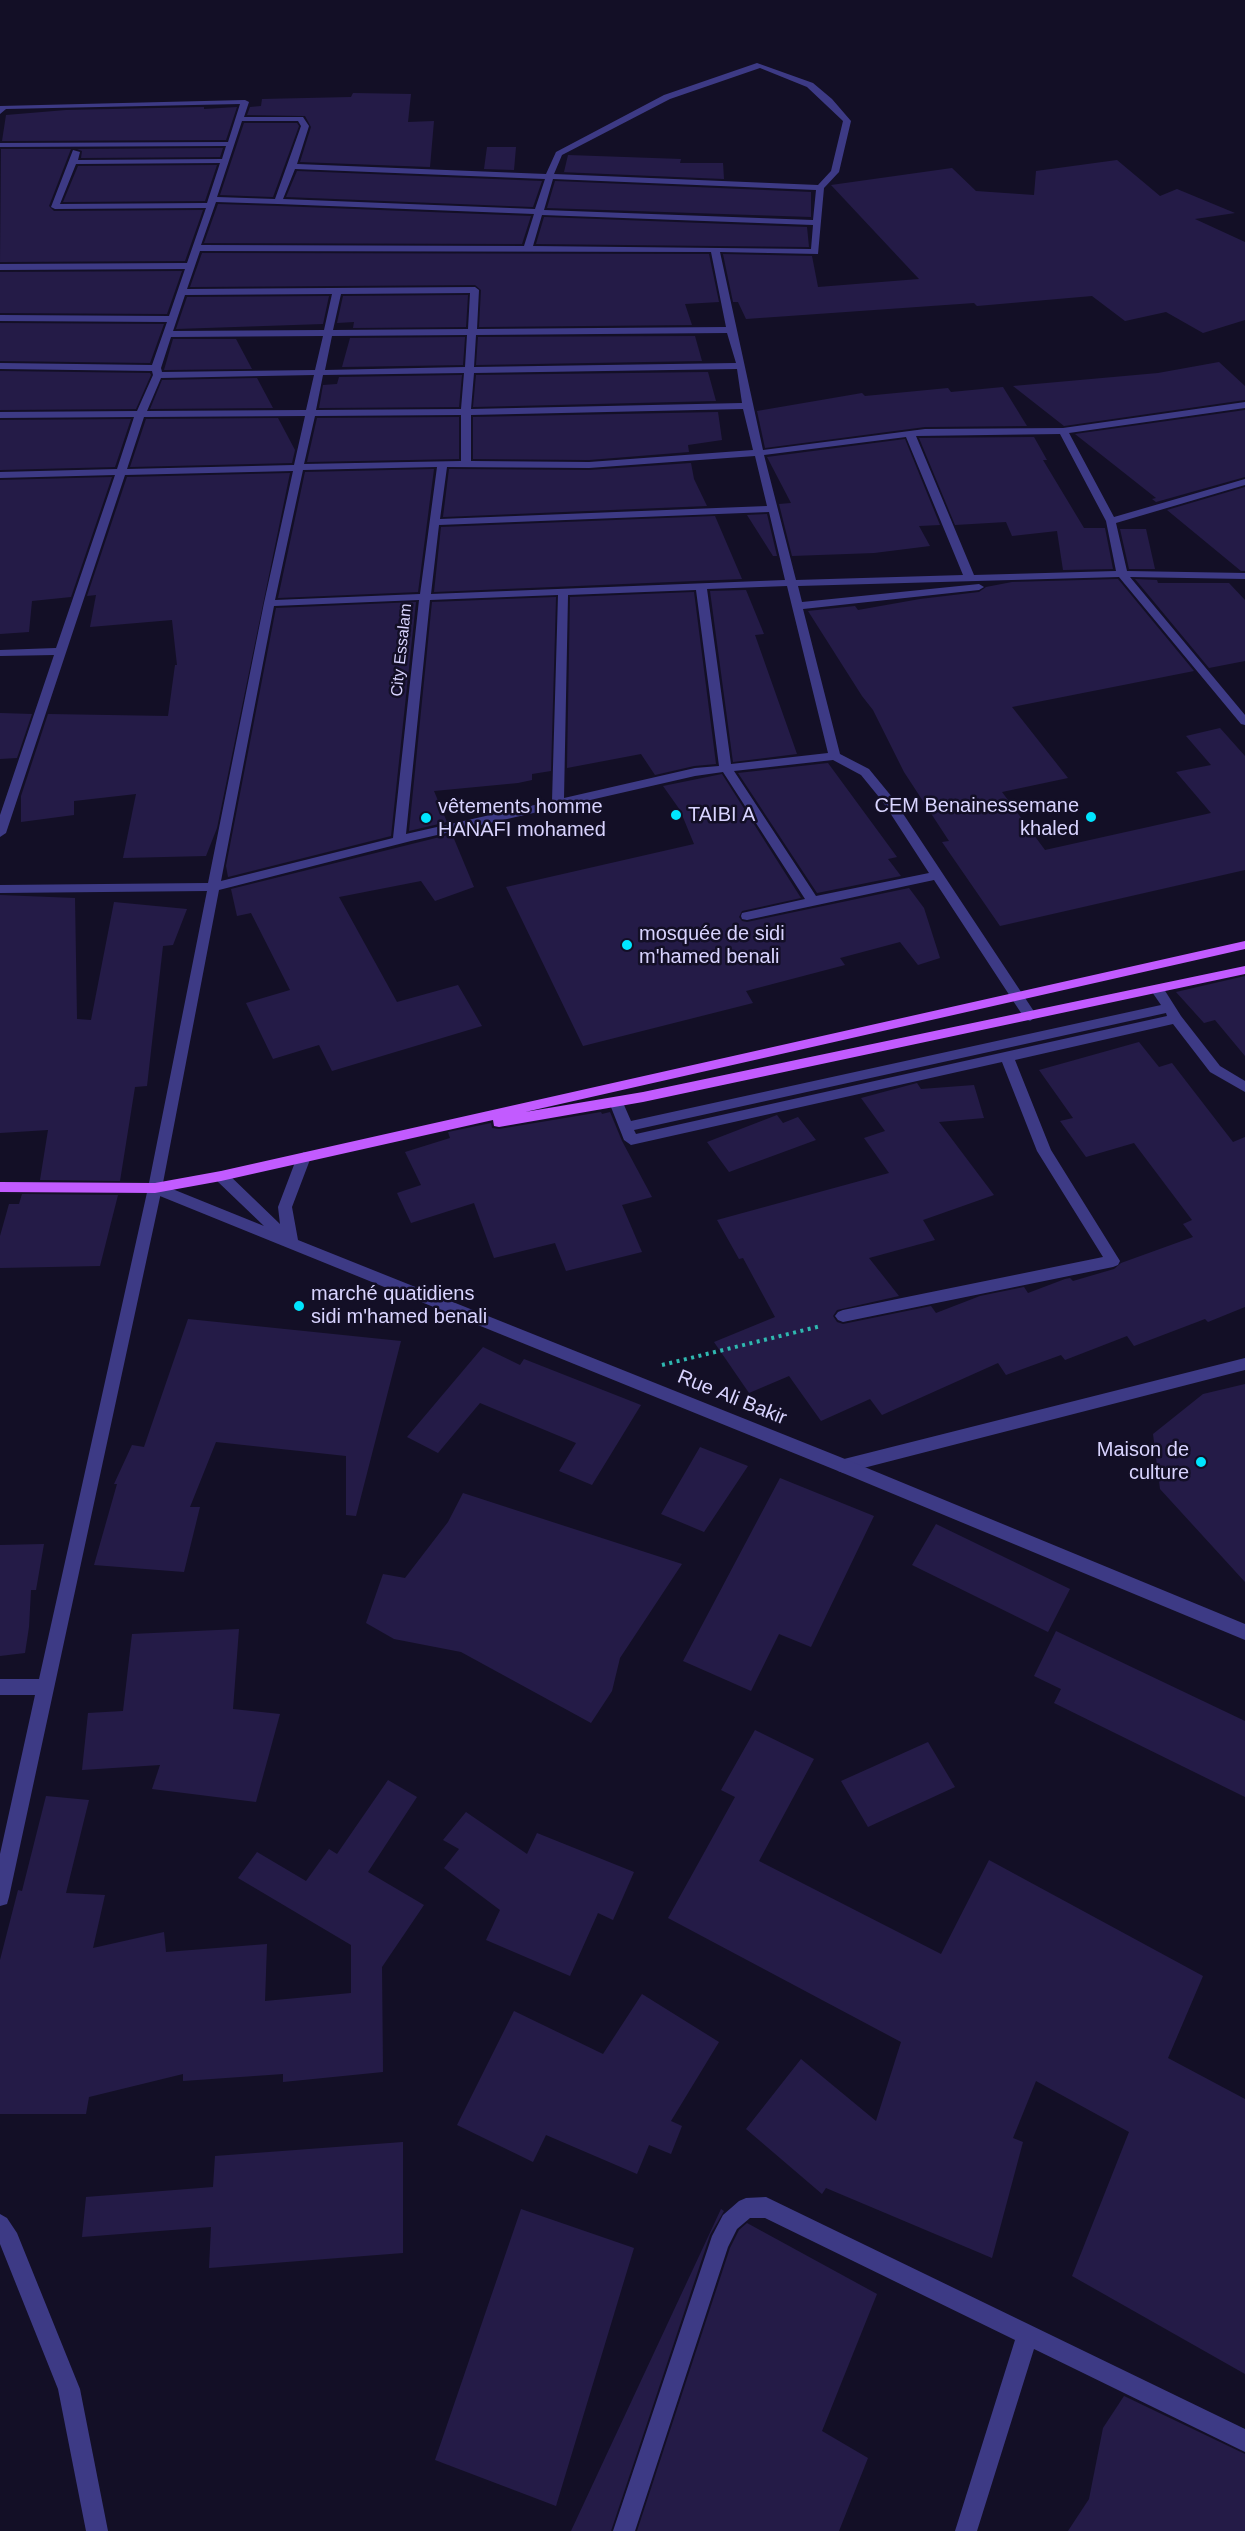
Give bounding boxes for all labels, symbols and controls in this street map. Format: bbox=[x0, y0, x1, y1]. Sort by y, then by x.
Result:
street label: City Essalam bbox=[388, 603, 416, 697]
place label: CEM Benainessemane khaled bbox=[874, 794, 1079, 841]
place label: vêtements homme HANAFI mohamed bbox=[438, 795, 606, 842]
place label: TAIBI A bbox=[688, 803, 755, 827]
marker: TAIBI A bbox=[669, 808, 683, 822]
marker: CEM Benainessemane khaled bbox=[1084, 810, 1098, 824]
marker: vêtements homme HANAFI mohamed bbox=[419, 811, 433, 825]
place label: mosquée de sidi m'hamed benali bbox=[639, 922, 785, 969]
marker: mosquée de sidi m'hamed benali bbox=[620, 938, 634, 952]
place label: marché quatidiens sidi m'hamed benali bbox=[311, 1282, 487, 1329]
marker: marché quatidiens sidi m'hamed benali bbox=[292, 1299, 306, 1313]
street label: Rue Ali Bakir bbox=[674, 1365, 790, 1431]
place label: Maison de culture bbox=[1097, 1438, 1189, 1485]
marker: Maison de culture bbox=[1194, 1455, 1208, 1469]

